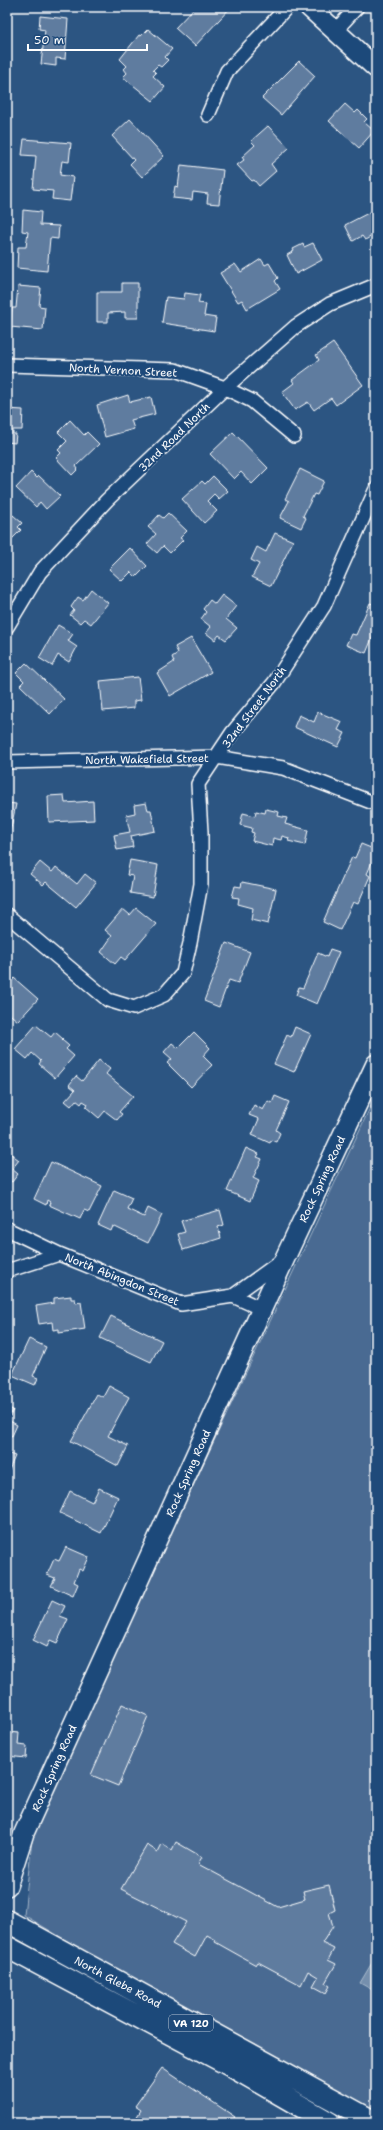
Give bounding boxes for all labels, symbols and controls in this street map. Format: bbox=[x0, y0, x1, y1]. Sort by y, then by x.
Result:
scale bar bbox=[28, 26, 147, 52]
text: 50 m bbox=[34, 32, 64, 48]
street label: North Vernon Street bbox=[68, 360, 178, 381]
street label: 32nd Road North bbox=[135, 399, 214, 475]
street label: 32nd Street North bbox=[219, 663, 290, 751]
street label: North Wakefield Street bbox=[85, 751, 209, 768]
street label: Rock Spring Road bbox=[296, 1134, 349, 1225]
street label: North Abingdon Street bbox=[63, 1250, 181, 1309]
street label: Rock Spring Road bbox=[163, 1427, 214, 1519]
street label: Rock Spring Road bbox=[29, 1722, 80, 1814]
street label: North Glebe Road bbox=[72, 1953, 164, 2012]
road number: VA 120 bbox=[169, 2015, 213, 2031]

